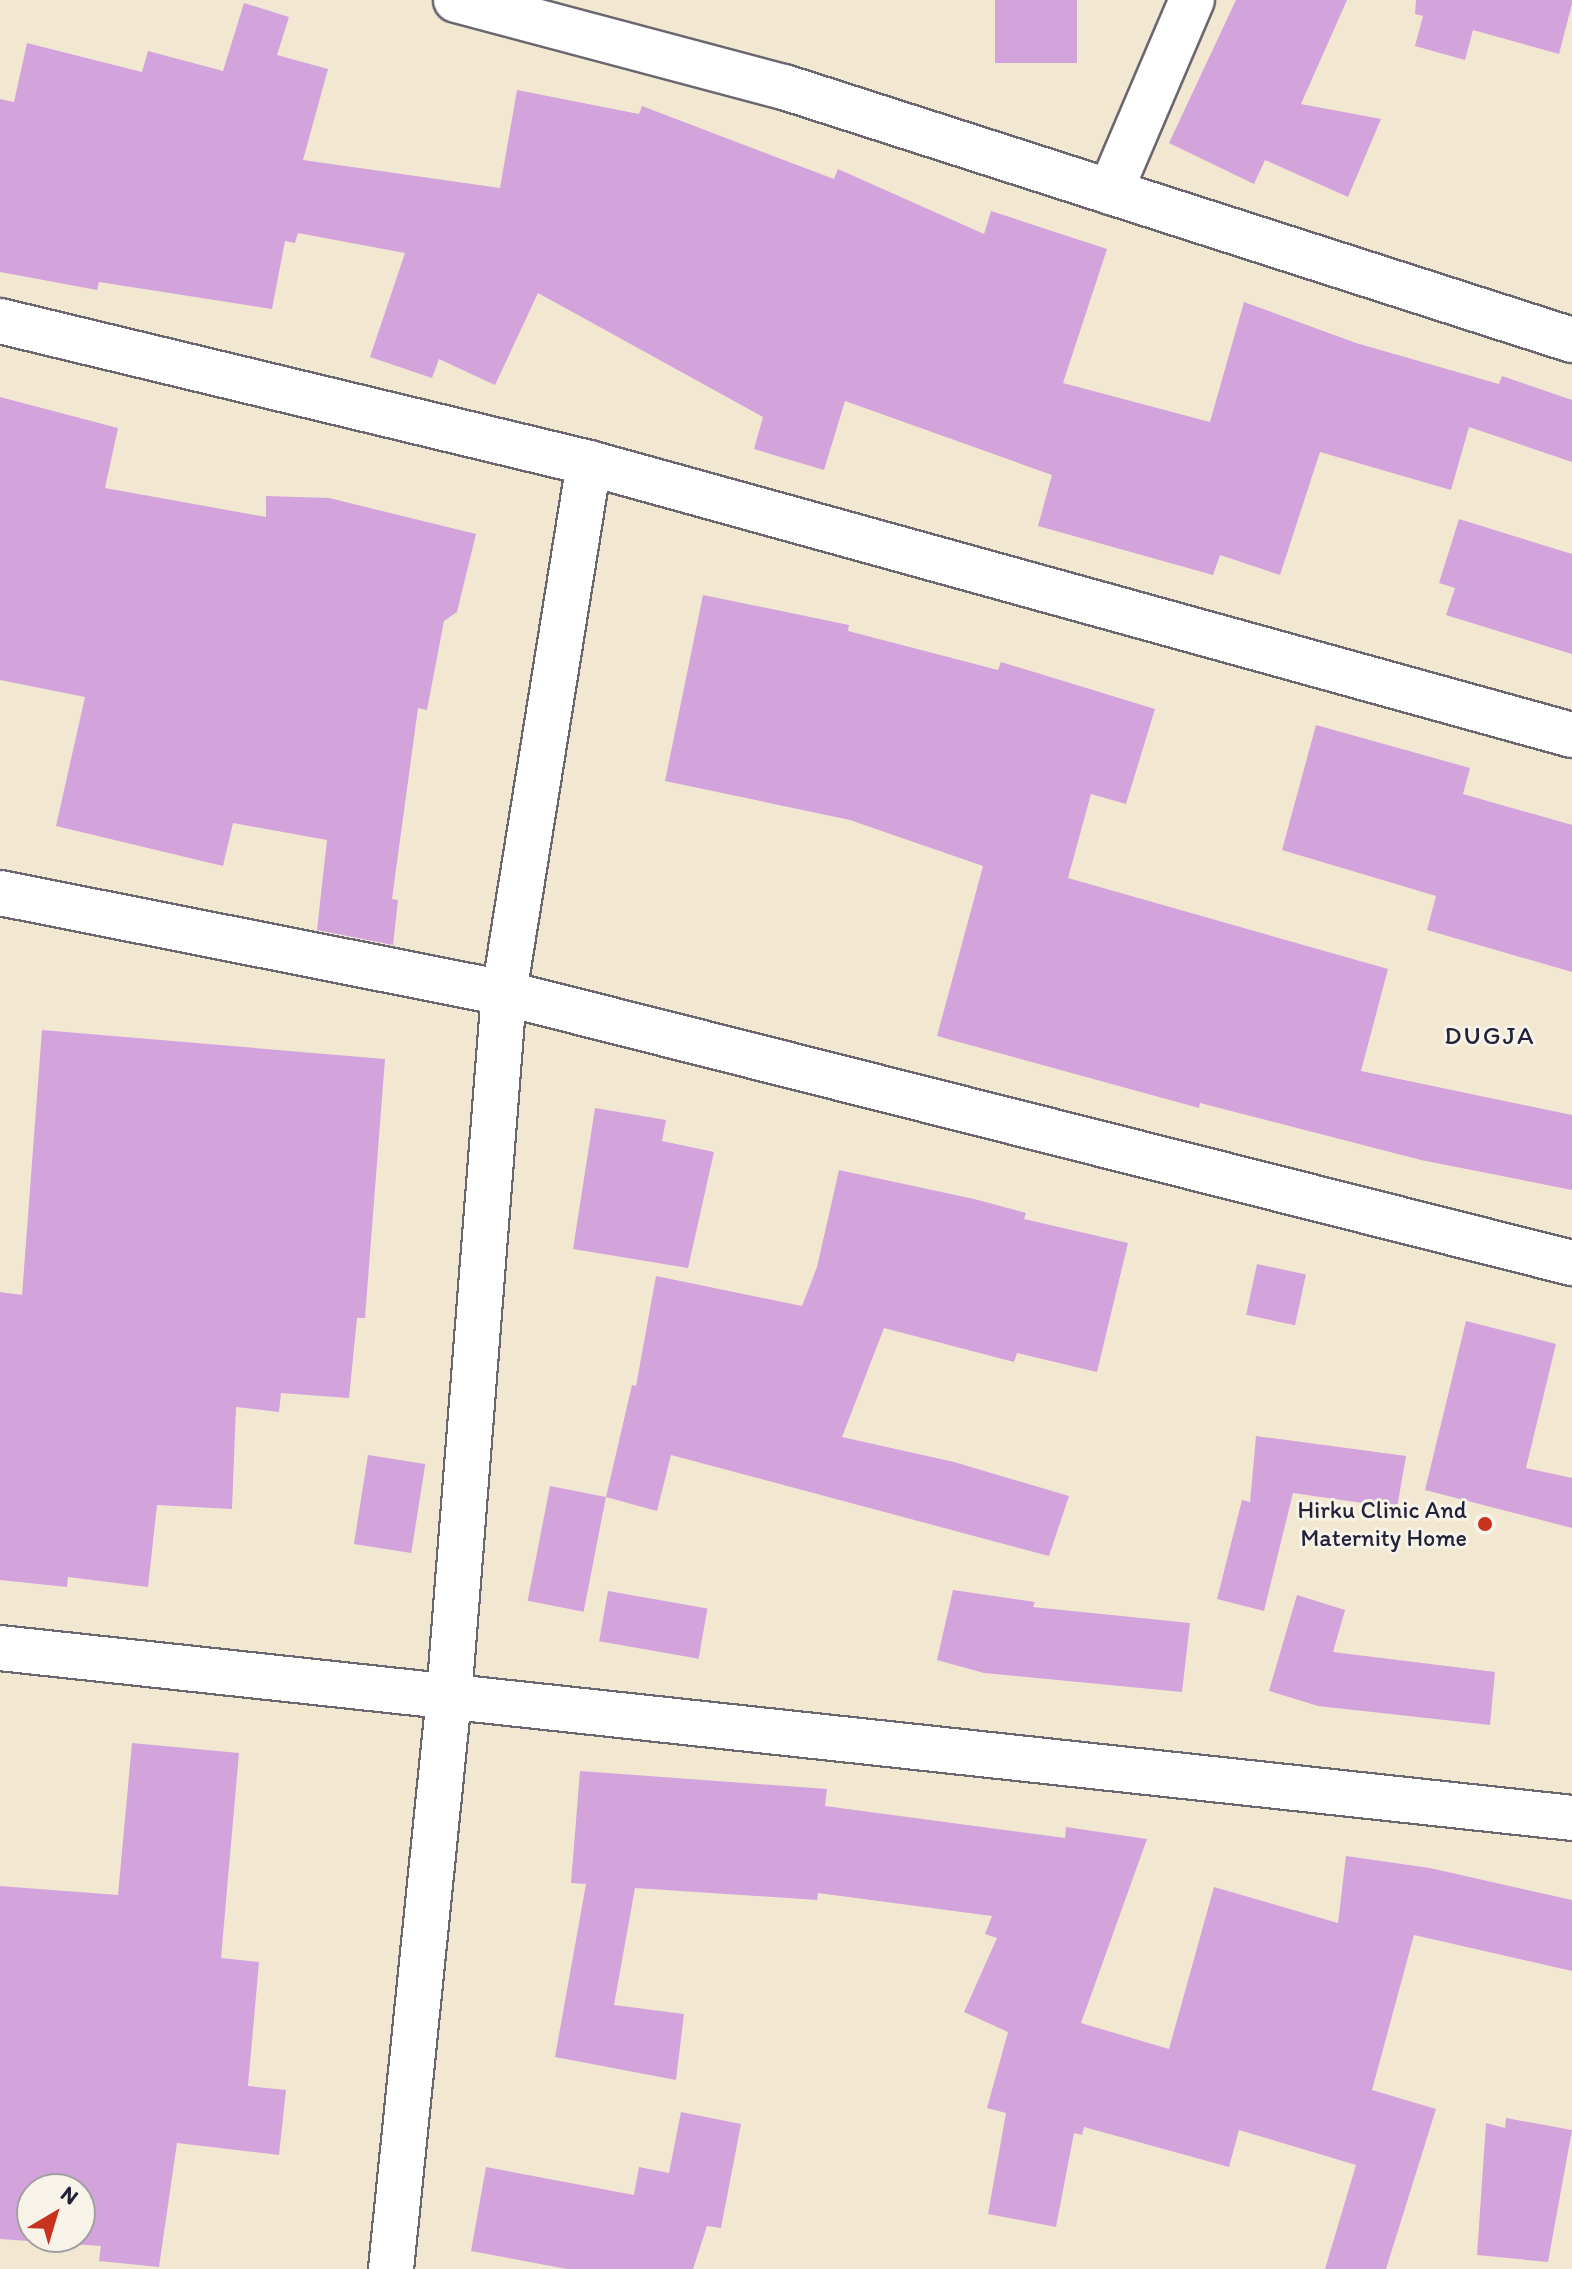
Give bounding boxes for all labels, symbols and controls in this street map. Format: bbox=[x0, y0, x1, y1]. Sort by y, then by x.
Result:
district label: DUGJA bbox=[1444, 1020, 1536, 1052]
place label: Hirku Clinic And Maternity Home bbox=[1298, 1496, 1467, 1552]
marker: Hirku Clinic And Maternity Home bbox=[1474, 1513, 1496, 1535]
north arrow bbox=[16, 2173, 96, 2253]
text: N bbox=[56, 2180, 84, 2210]

